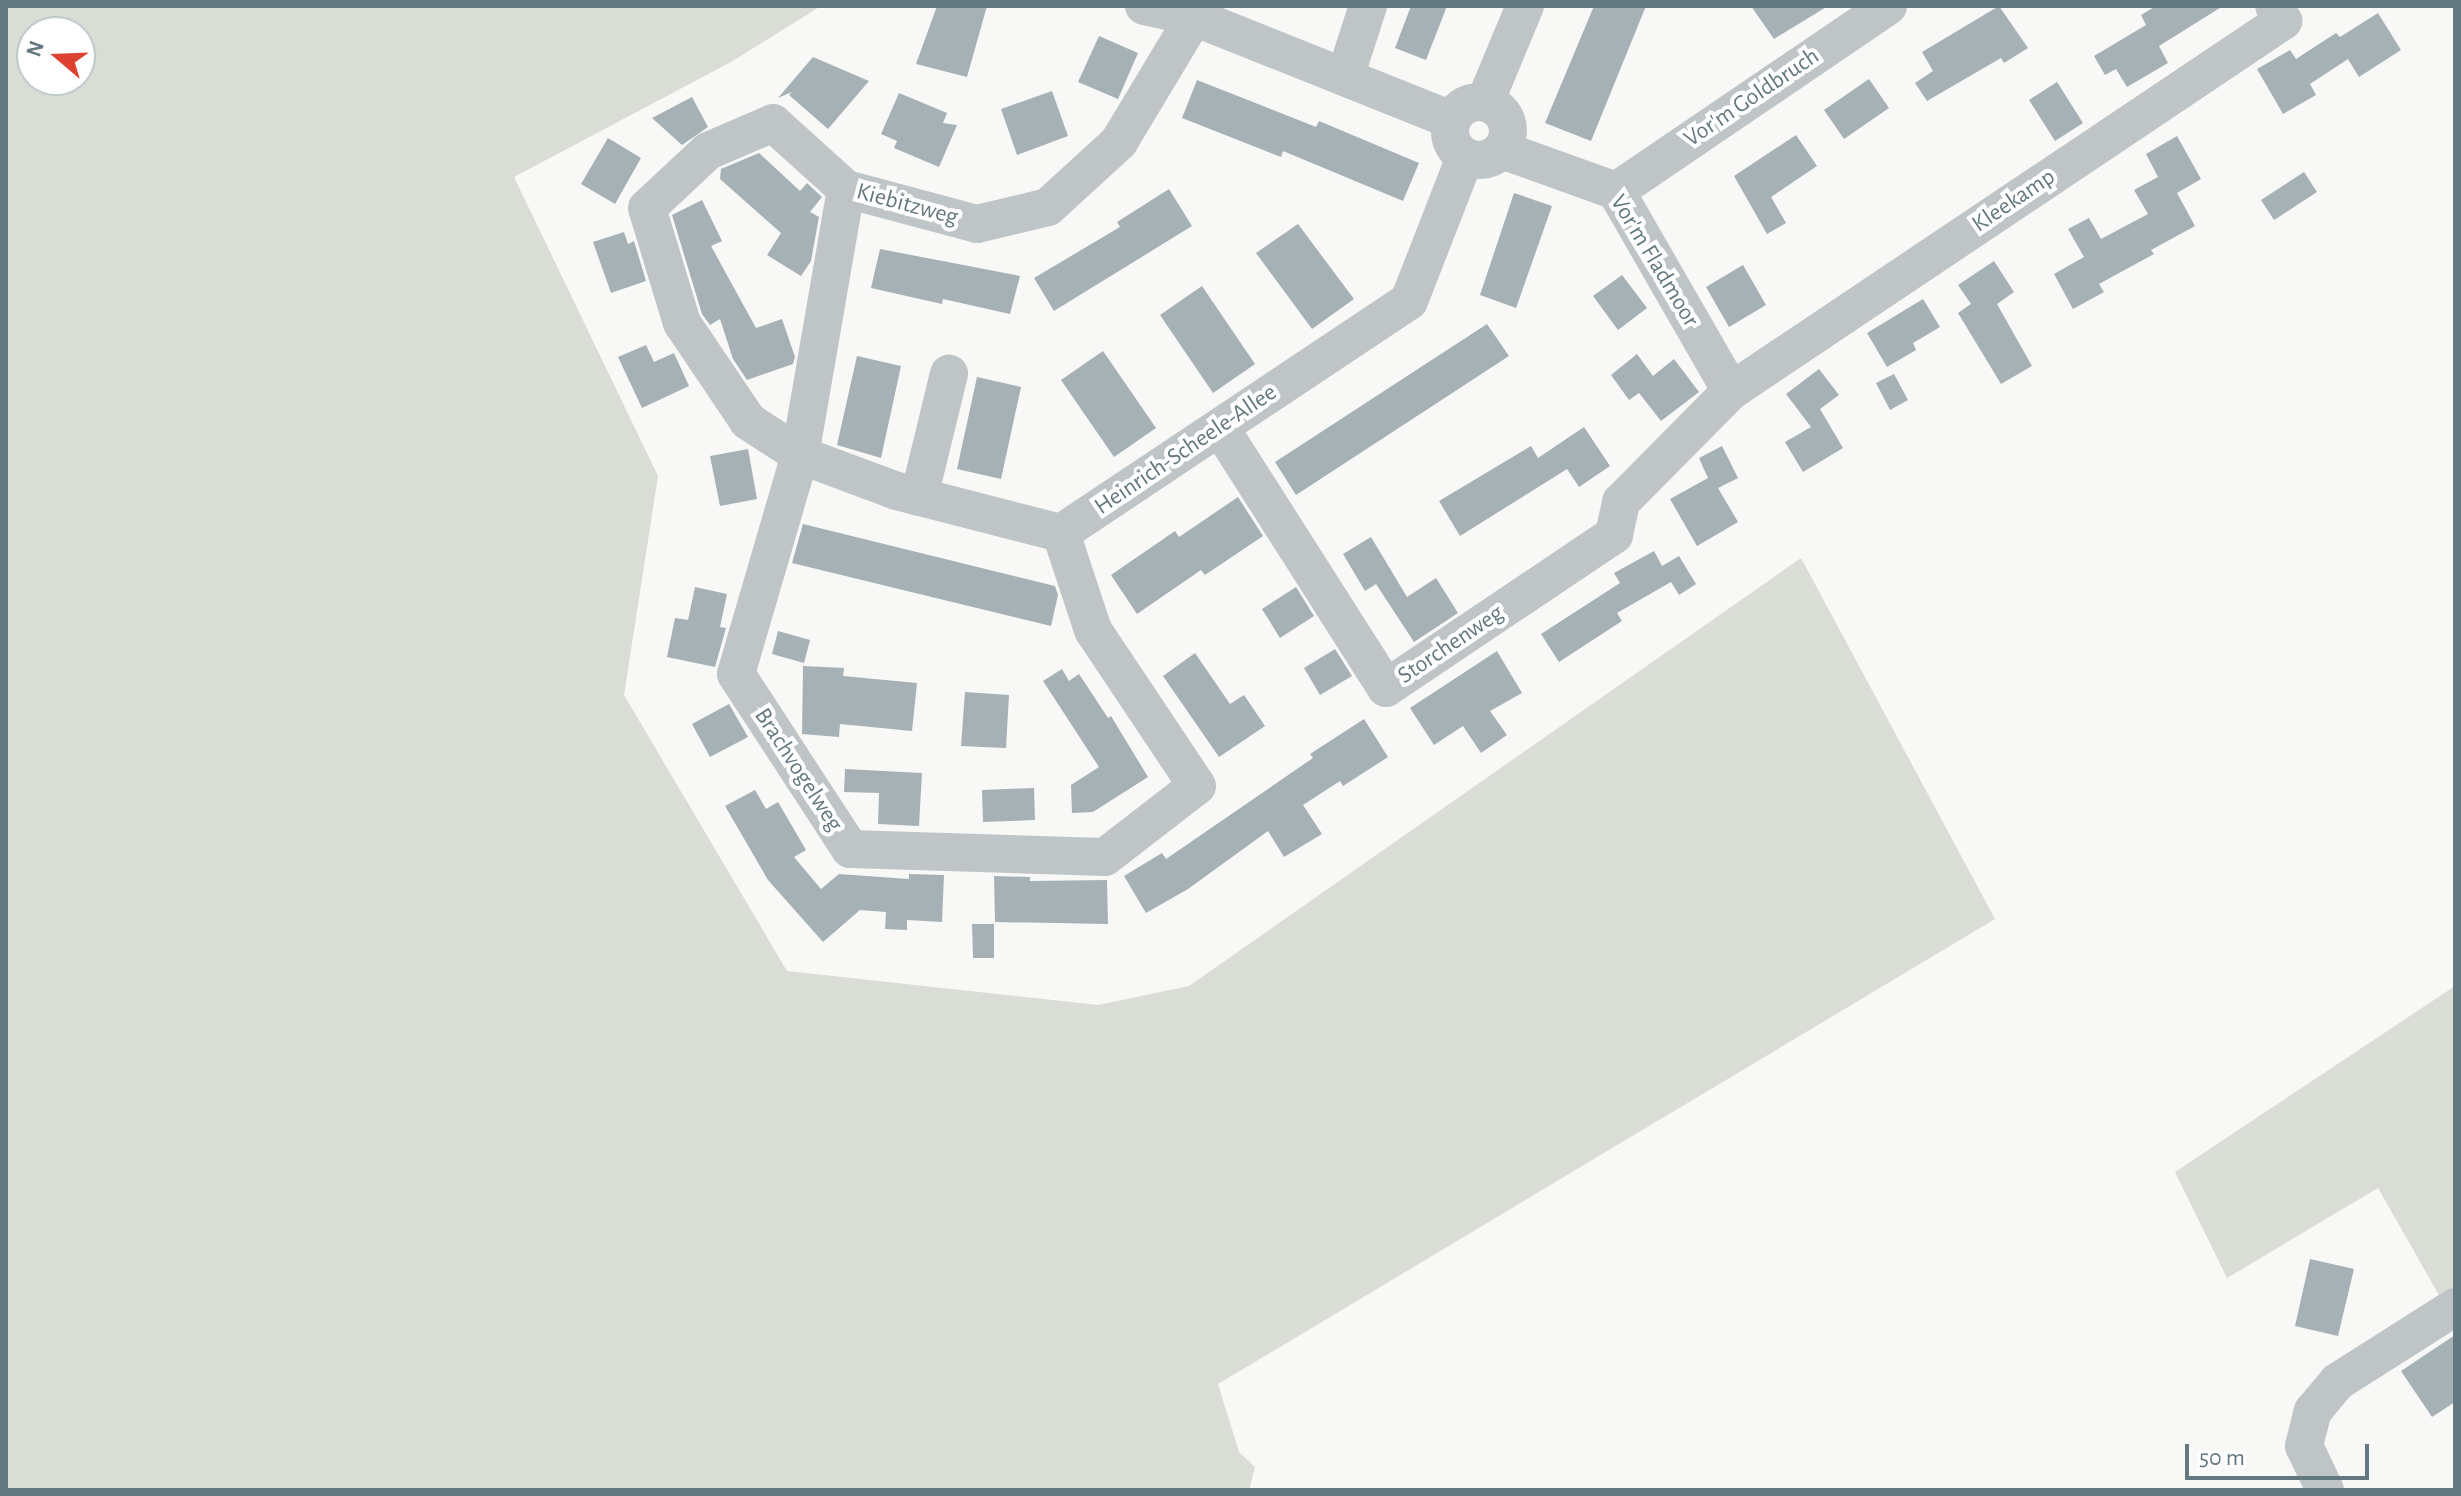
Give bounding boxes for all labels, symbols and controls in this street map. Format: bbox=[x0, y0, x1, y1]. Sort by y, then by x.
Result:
north arrow bbox=[16, 16, 96, 96]
text: N bbox=[22, 38, 48, 60]
street label: Vor'm Goldbruch bbox=[1679, 42, 1825, 154]
street label: Kleekamp bbox=[1967, 163, 2061, 239]
street label: Kiebitzweg bbox=[853, 178, 961, 232]
street label: Vor'm Fladmoor bbox=[1603, 190, 1705, 332]
street label: Heinrich-Scheele-Allee bbox=[1090, 378, 1282, 522]
street label: Storchenweg bbox=[1393, 599, 1509, 691]
street label: Brachvogelweg bbox=[747, 703, 849, 837]
scale bar bbox=[2189, 1428, 2373, 1478]
text: 50 m bbox=[2199, 1446, 2245, 1470]

